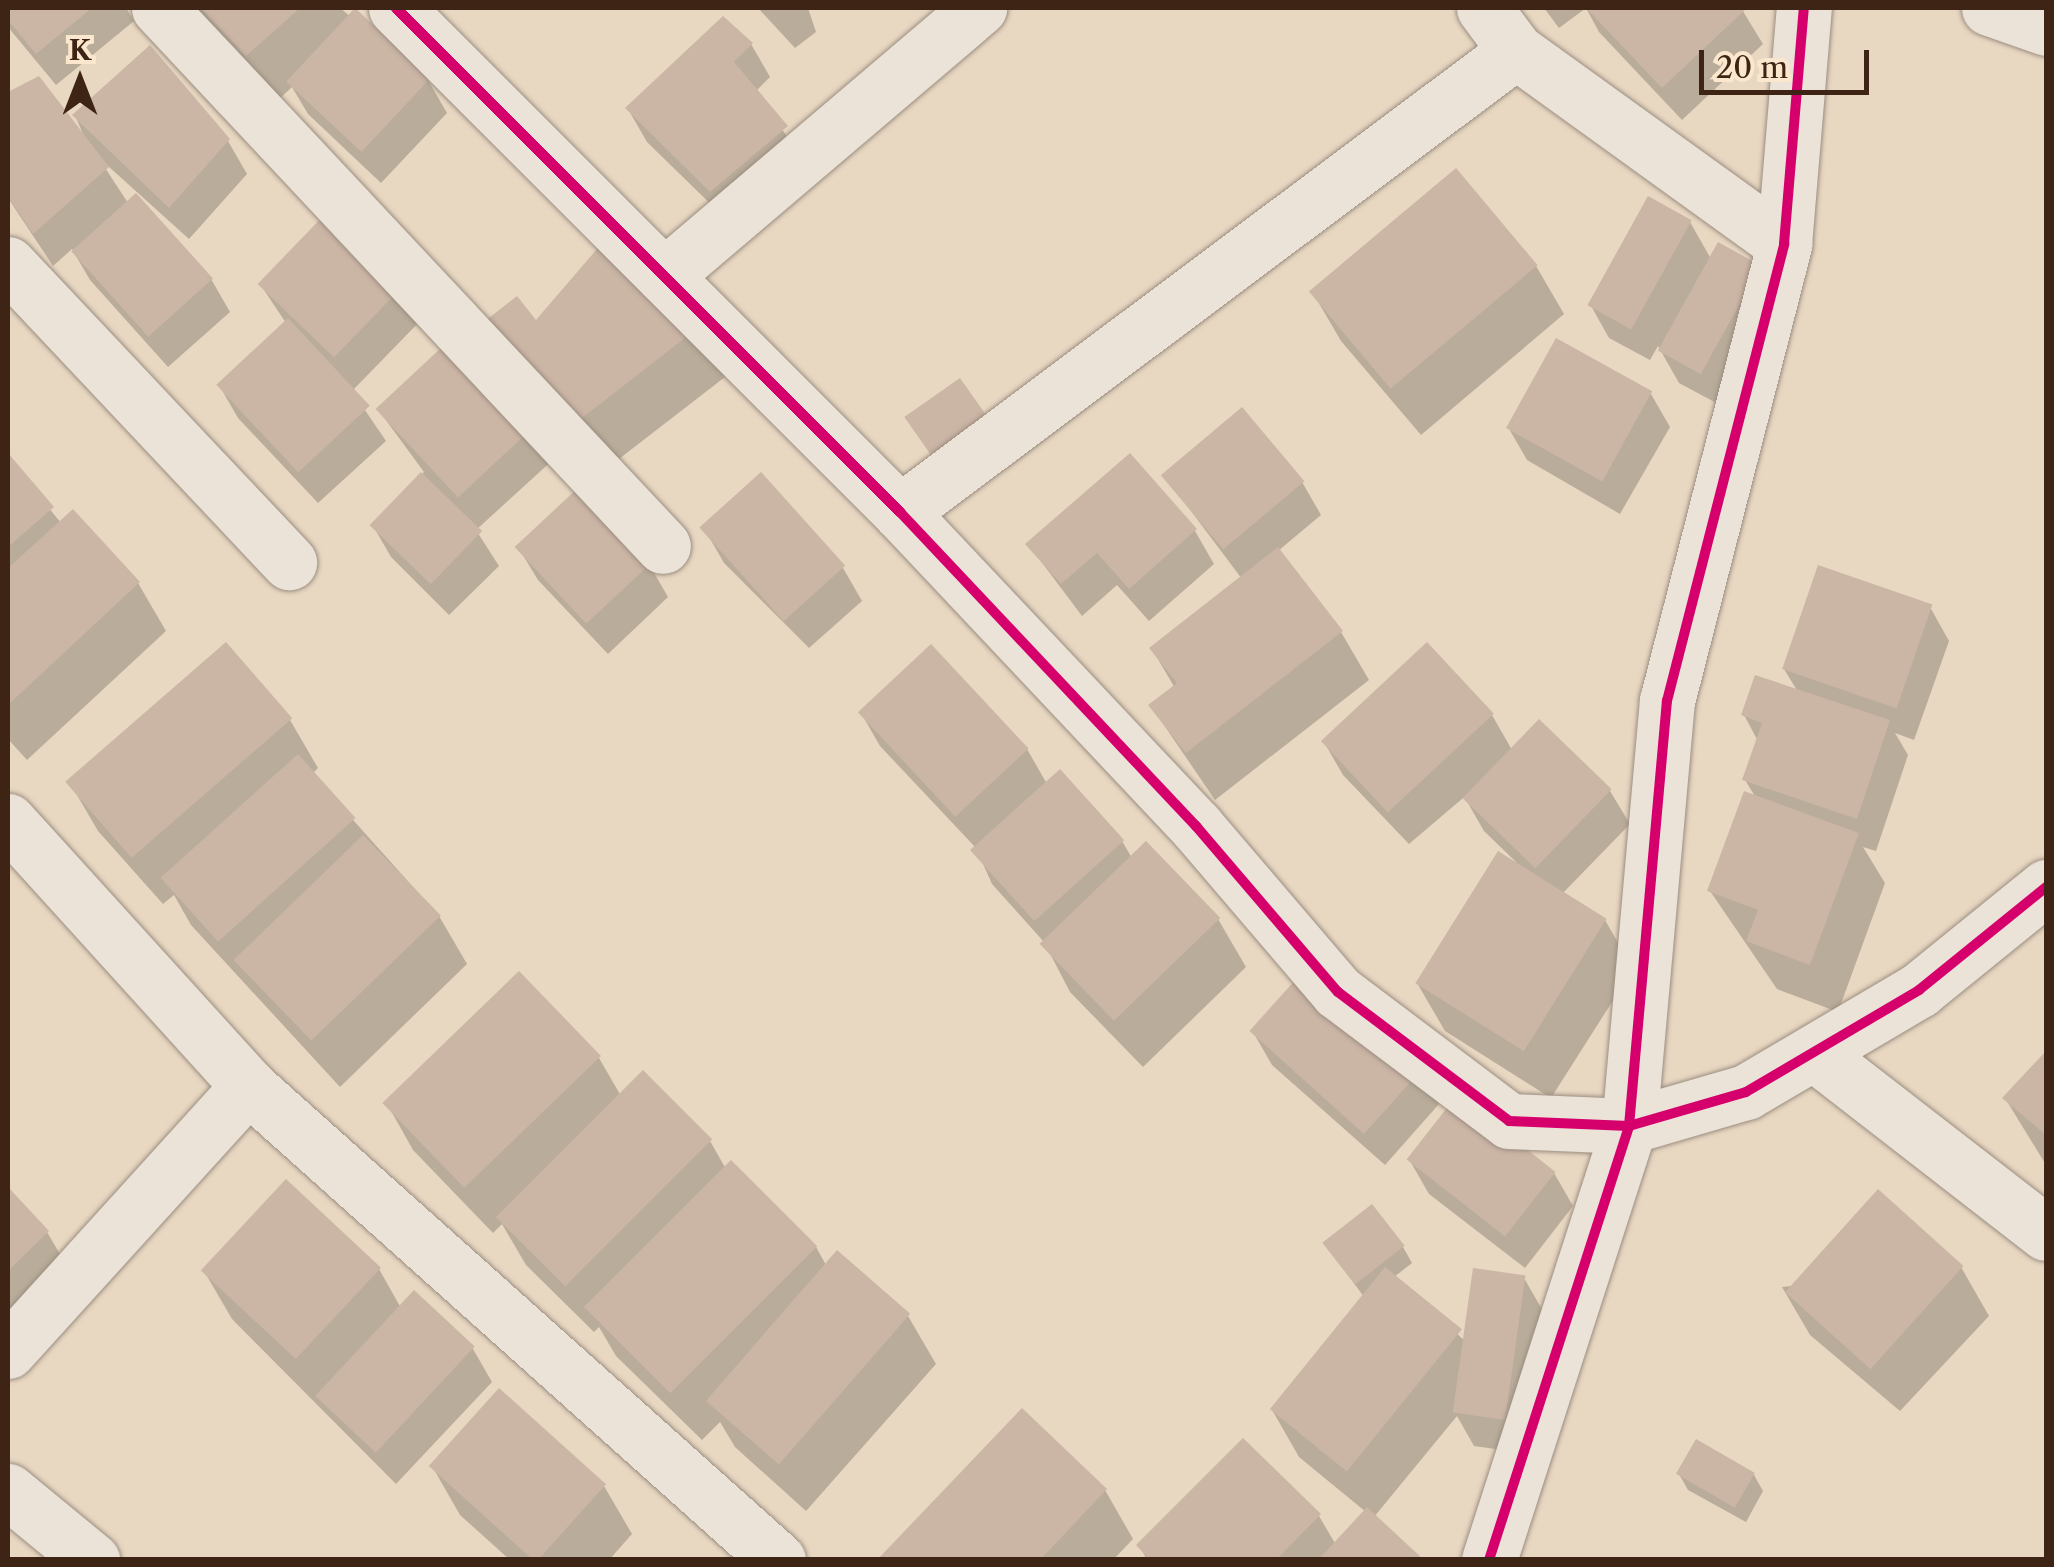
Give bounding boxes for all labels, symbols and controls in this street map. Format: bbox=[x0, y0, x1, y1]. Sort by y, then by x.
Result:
north arrow bbox=[30, 30, 130, 130]
scale bar bbox=[1704, 30, 1874, 92]
text: K bbox=[69, 33, 91, 67]
text: 20 m bbox=[1716, 49, 1788, 86]

